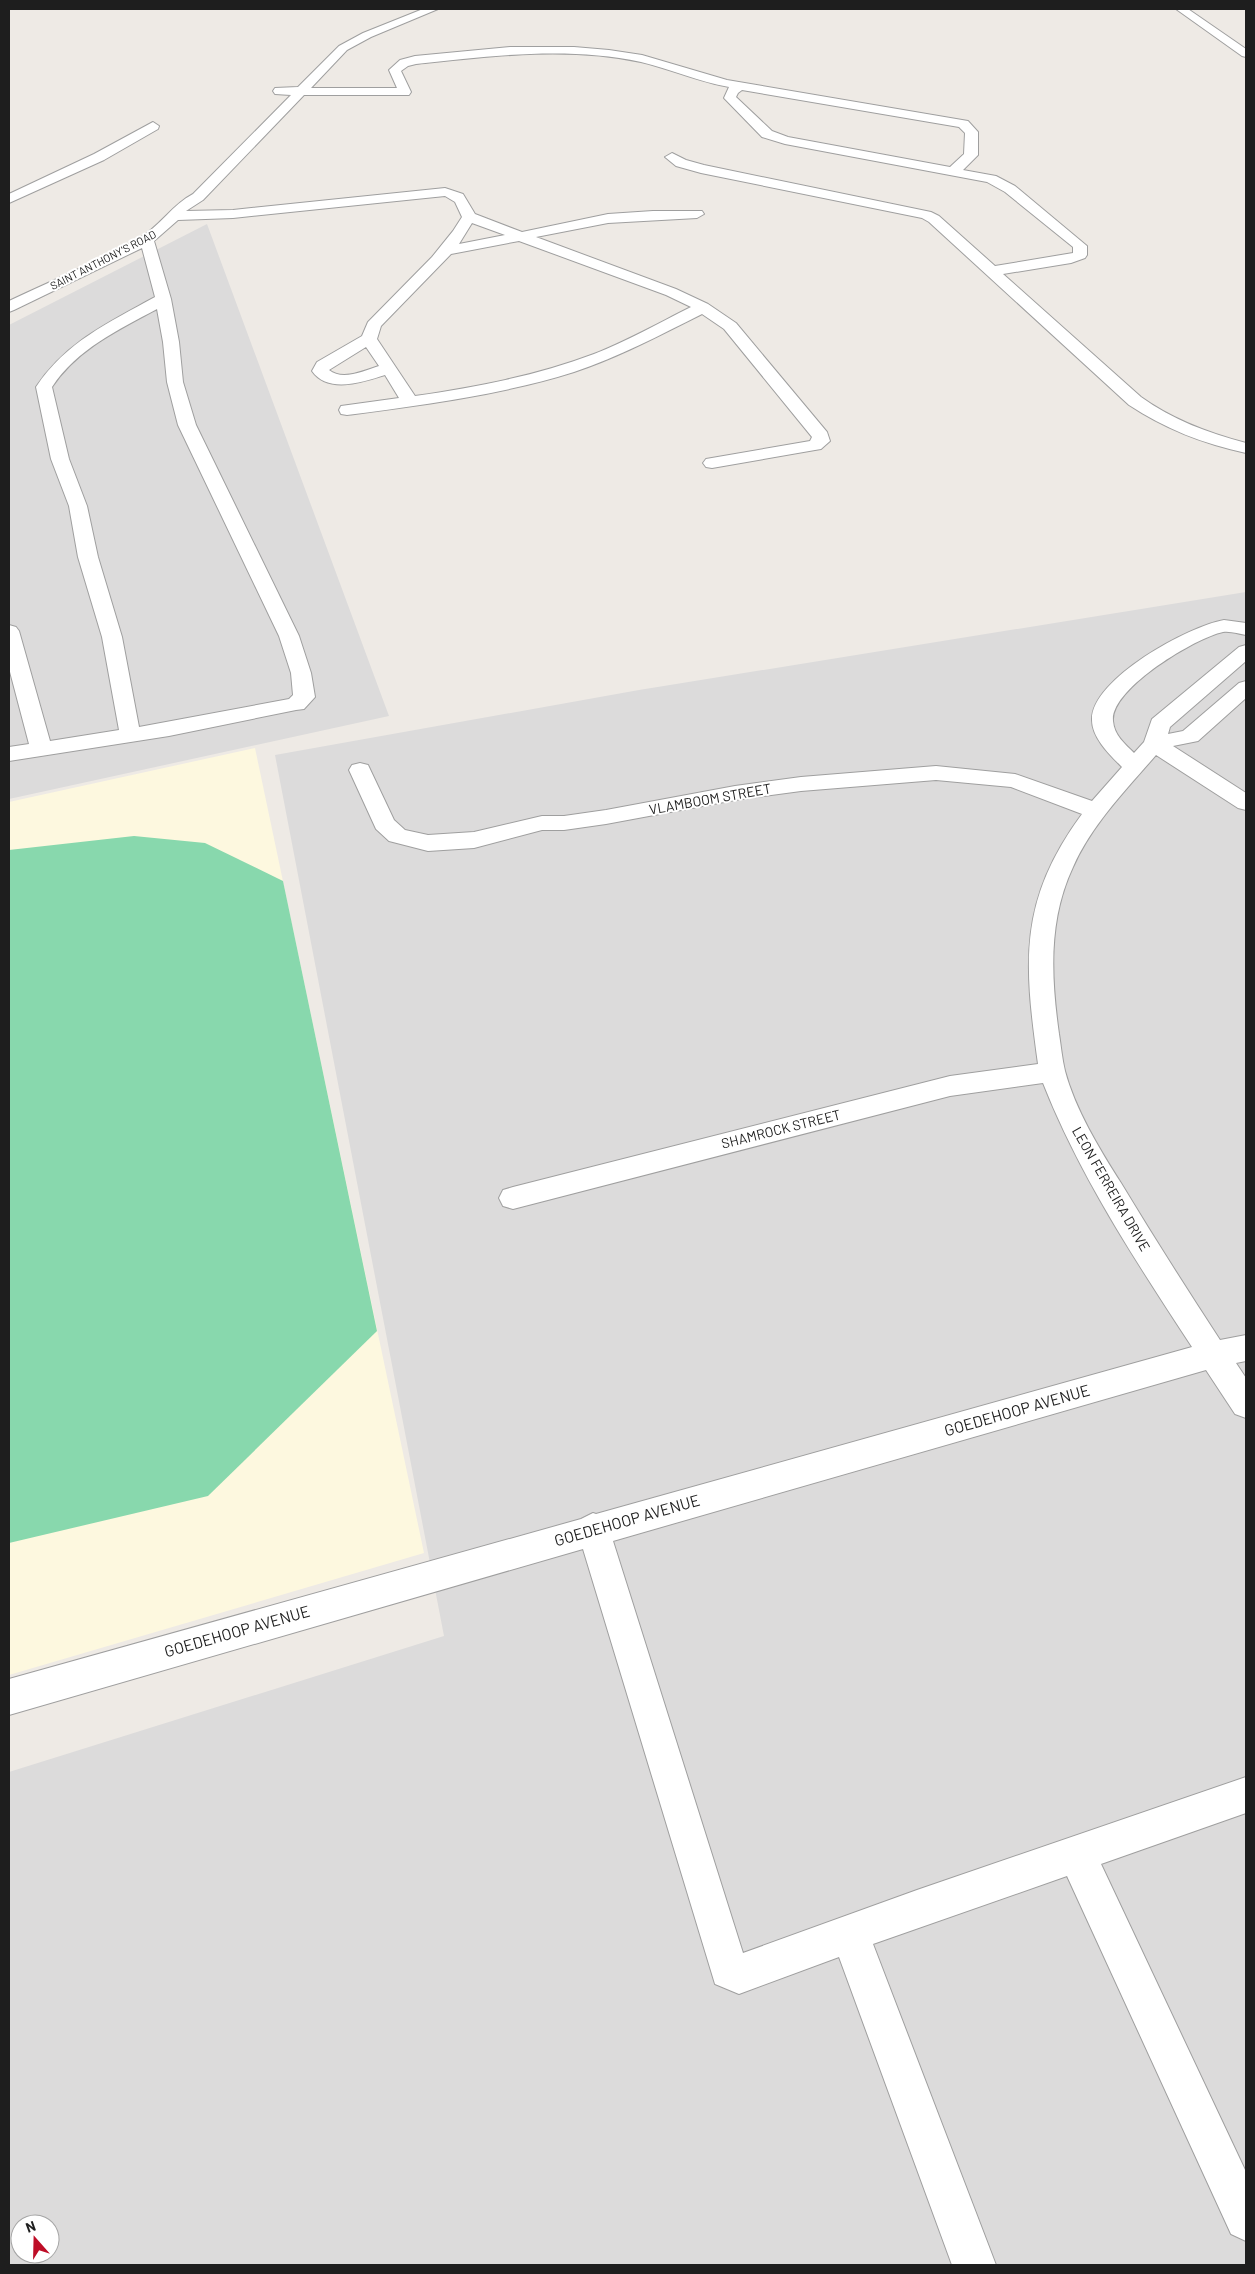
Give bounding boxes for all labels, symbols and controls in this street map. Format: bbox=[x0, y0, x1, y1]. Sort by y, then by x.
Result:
street label: SAINT ANTHONY'S ROAD bbox=[48, 227, 158, 292]
street label: VLAMBOOM STREET bbox=[648, 779, 772, 818]
street label: SHAMROCK STREET bbox=[719, 1105, 842, 1152]
street label: LEON FERREIRA DRIVE bbox=[1069, 1124, 1154, 1254]
street label: GOEDEHOOP AVENUE bbox=[942, 1380, 1092, 1439]
street label: GOEDEHOOP AVENUE bbox=[552, 1490, 702, 1549]
street label: GOEDEHOOP AVENUE bbox=[162, 1601, 312, 1660]
north arrow bbox=[10, 2214, 60, 2264]
text: N bbox=[23, 2217, 38, 2236]

